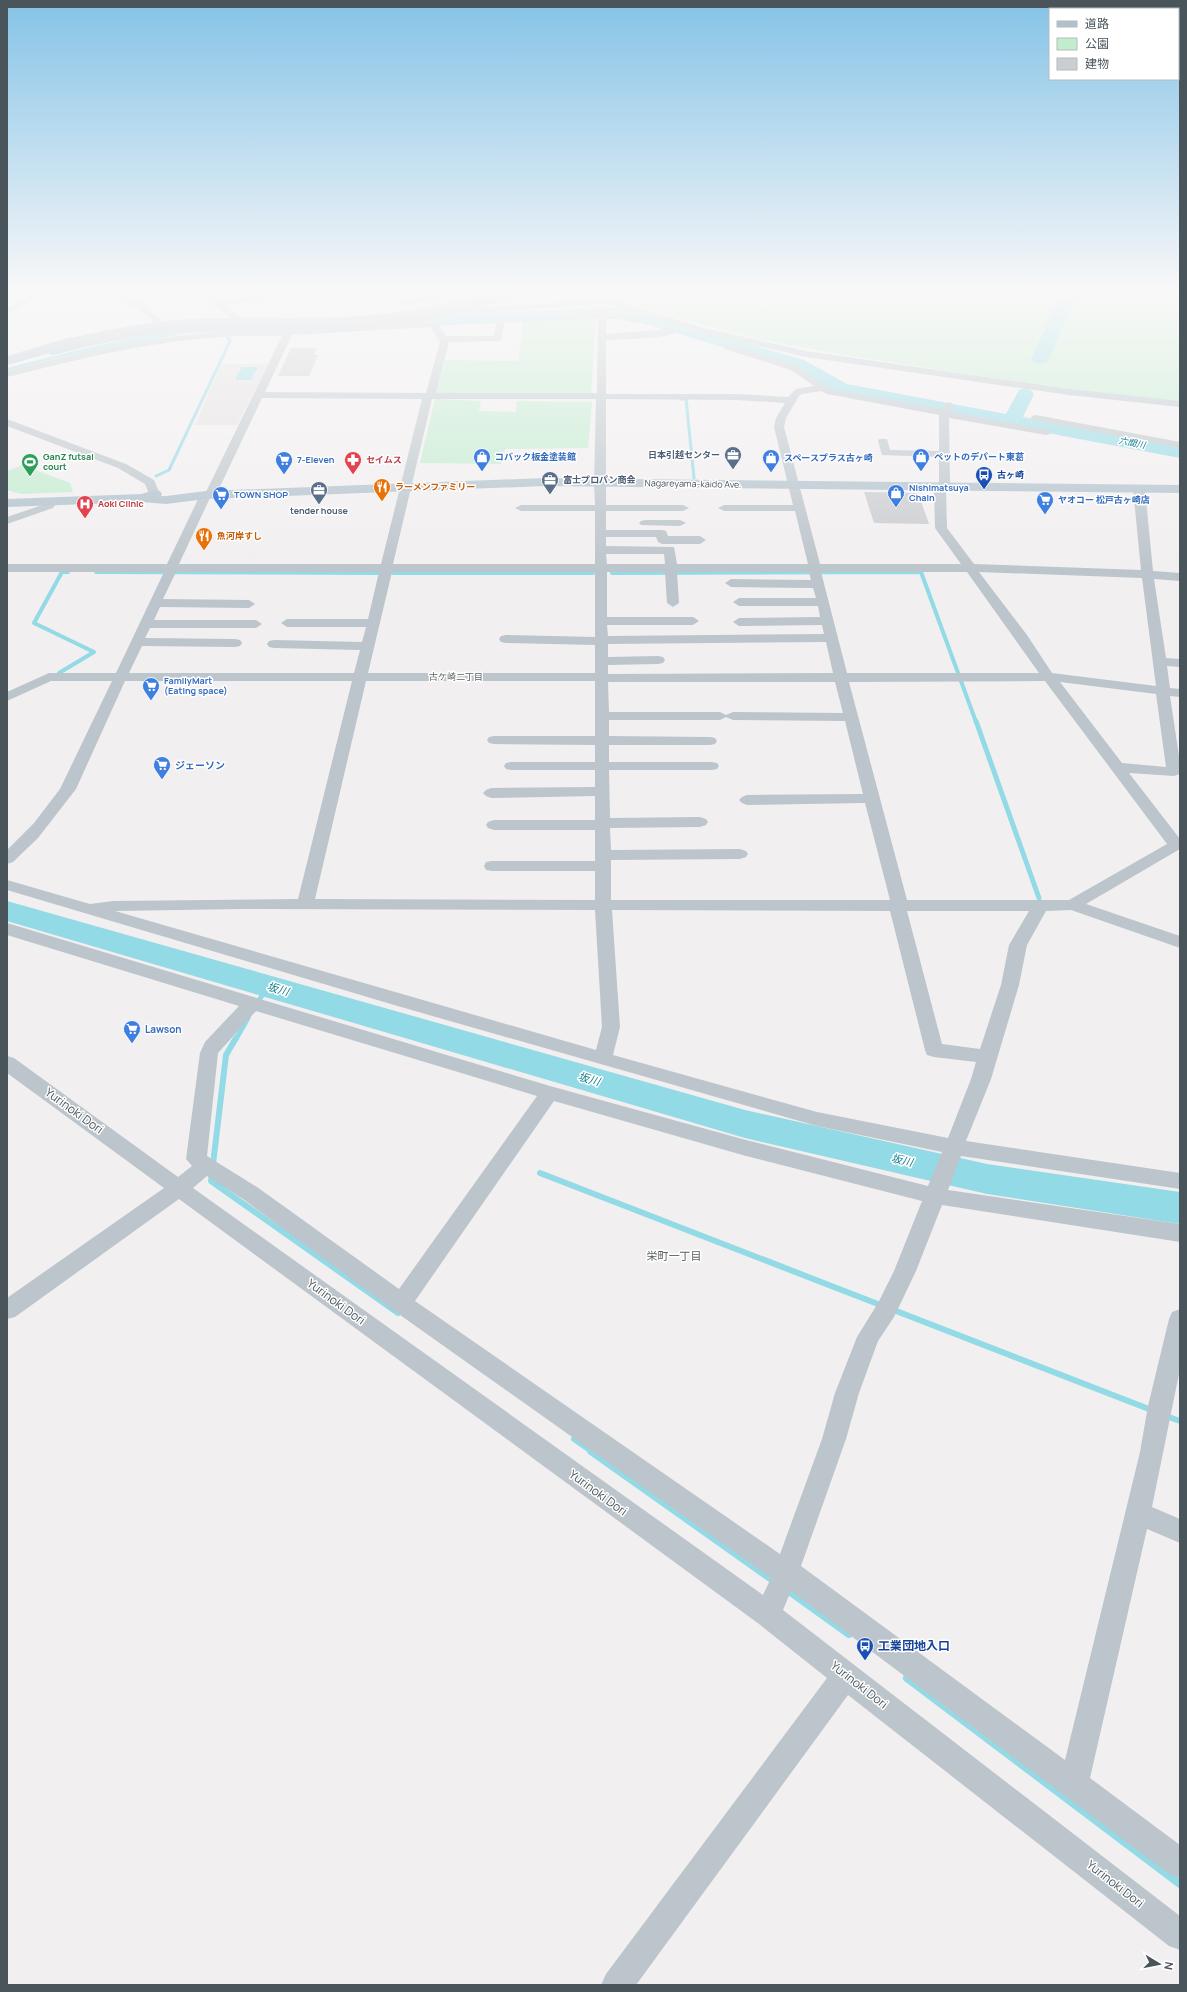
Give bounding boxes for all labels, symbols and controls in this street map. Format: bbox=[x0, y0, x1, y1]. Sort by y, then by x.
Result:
legend bbox=[1049, 8, 1179, 80]
text: 道路 bbox=[1085, 15, 1109, 32]
text: 公園 bbox=[1085, 35, 1109, 52]
text: 建物 bbox=[1085, 55, 1109, 72]
water label: 六間川 bbox=[1118, 434, 1148, 452]
office icon: 日本引越センター bbox=[723, 445, 743, 470]
shop icon: コバック板金塗装館 bbox=[472, 447, 492, 472]
shop icon: ペットのデパート東葛 bbox=[911, 447, 931, 472]
place label: 日本引越センター bbox=[648, 448, 720, 461]
shop icon: スペースプラス古ヶ崎 bbox=[761, 448, 781, 473]
place label: GanZ futsal court bbox=[43, 450, 94, 473]
supermarket icon: 7-Eleven bbox=[274, 450, 294, 475]
pharmacy icon: セイムス bbox=[343, 450, 363, 475]
place label: コバック板金塗装館 bbox=[495, 450, 576, 463]
place label: ペットのデパート東葛 bbox=[934, 450, 1024, 463]
place label: スペースプラス古ヶ崎 bbox=[784, 451, 873, 464]
sports icon: GanZ futsal court bbox=[20, 452, 40, 477]
place label: 7-Eleven bbox=[297, 453, 335, 466]
place label: セイムス bbox=[366, 453, 402, 466]
bus stop icon: 古ヶ崎 bbox=[974, 465, 994, 490]
place label: 古ヶ崎 bbox=[997, 468, 1024, 481]
office icon: 富士プロパン商会 bbox=[540, 470, 560, 495]
place label: 富士プロパン商会 bbox=[563, 473, 635, 486]
street label: Nagareyama-kaido Ave. bbox=[644, 476, 742, 491]
restaurant icon: ラーメンファミリー bbox=[372, 477, 392, 502]
office icon: tender house bbox=[309, 480, 329, 505]
place label: ラーメンファミリー bbox=[395, 480, 475, 493]
place label: Nishimatsuya Chain bbox=[909, 481, 969, 504]
shop icon: Nishimatsuya Chain bbox=[886, 483, 906, 508]
supermarket icon: TOWN SHOP bbox=[211, 485, 231, 510]
place label: TOWN SHOP bbox=[234, 488, 288, 501]
supermarket icon: ヤオコー 松戸古ヶ崎店 bbox=[1035, 490, 1055, 515]
place label: ヤオコー 松戸古ヶ崎店 bbox=[1058, 493, 1150, 506]
hospital icon: Aoki Clinic bbox=[75, 494, 95, 519]
place label: Aoki Clinic bbox=[98, 497, 144, 510]
place label: tender house bbox=[290, 504, 349, 517]
restaurant icon: 魚河岸すし bbox=[194, 526, 214, 551]
place label: 魚河岸すし bbox=[217, 529, 262, 542]
district label: 古ケ崎二丁目 bbox=[429, 670, 483, 683]
place label: FamilyMart (Eating space) bbox=[164, 674, 228, 697]
supermarket icon: FamilyMart (Eating space) bbox=[141, 676, 161, 701]
supermarket icon: ジェーソン bbox=[152, 755, 172, 780]
place label: ジェーソン bbox=[175, 758, 225, 772]
water label: 坂川 bbox=[265, 978, 292, 999]
supermarket icon: Lawson bbox=[122, 1019, 142, 1044]
place label: Lawson bbox=[145, 1022, 182, 1036]
water label: 坂川 bbox=[576, 1068, 603, 1089]
street label: Yurinoki Dori bbox=[42, 1084, 107, 1137]
water label: 坂川 bbox=[890, 1150, 915, 1170]
district label: 栄町一丁目 bbox=[647, 1248, 702, 1263]
street label: Yurinoki Dori bbox=[304, 1275, 369, 1328]
street label: Yurinoki Dori bbox=[566, 1466, 631, 1519]
bus stop icon: 工業団地入口 bbox=[855, 1636, 875, 1661]
place label: 工業団地入口 bbox=[878, 1637, 950, 1654]
street label: Yurinoki Dori bbox=[827, 1657, 891, 1712]
street label: Yurinoki Dori bbox=[1083, 1856, 1147, 1911]
north arrow bbox=[1139, 1944, 1179, 1984]
text: N bbox=[1161, 1961, 1177, 1971]

